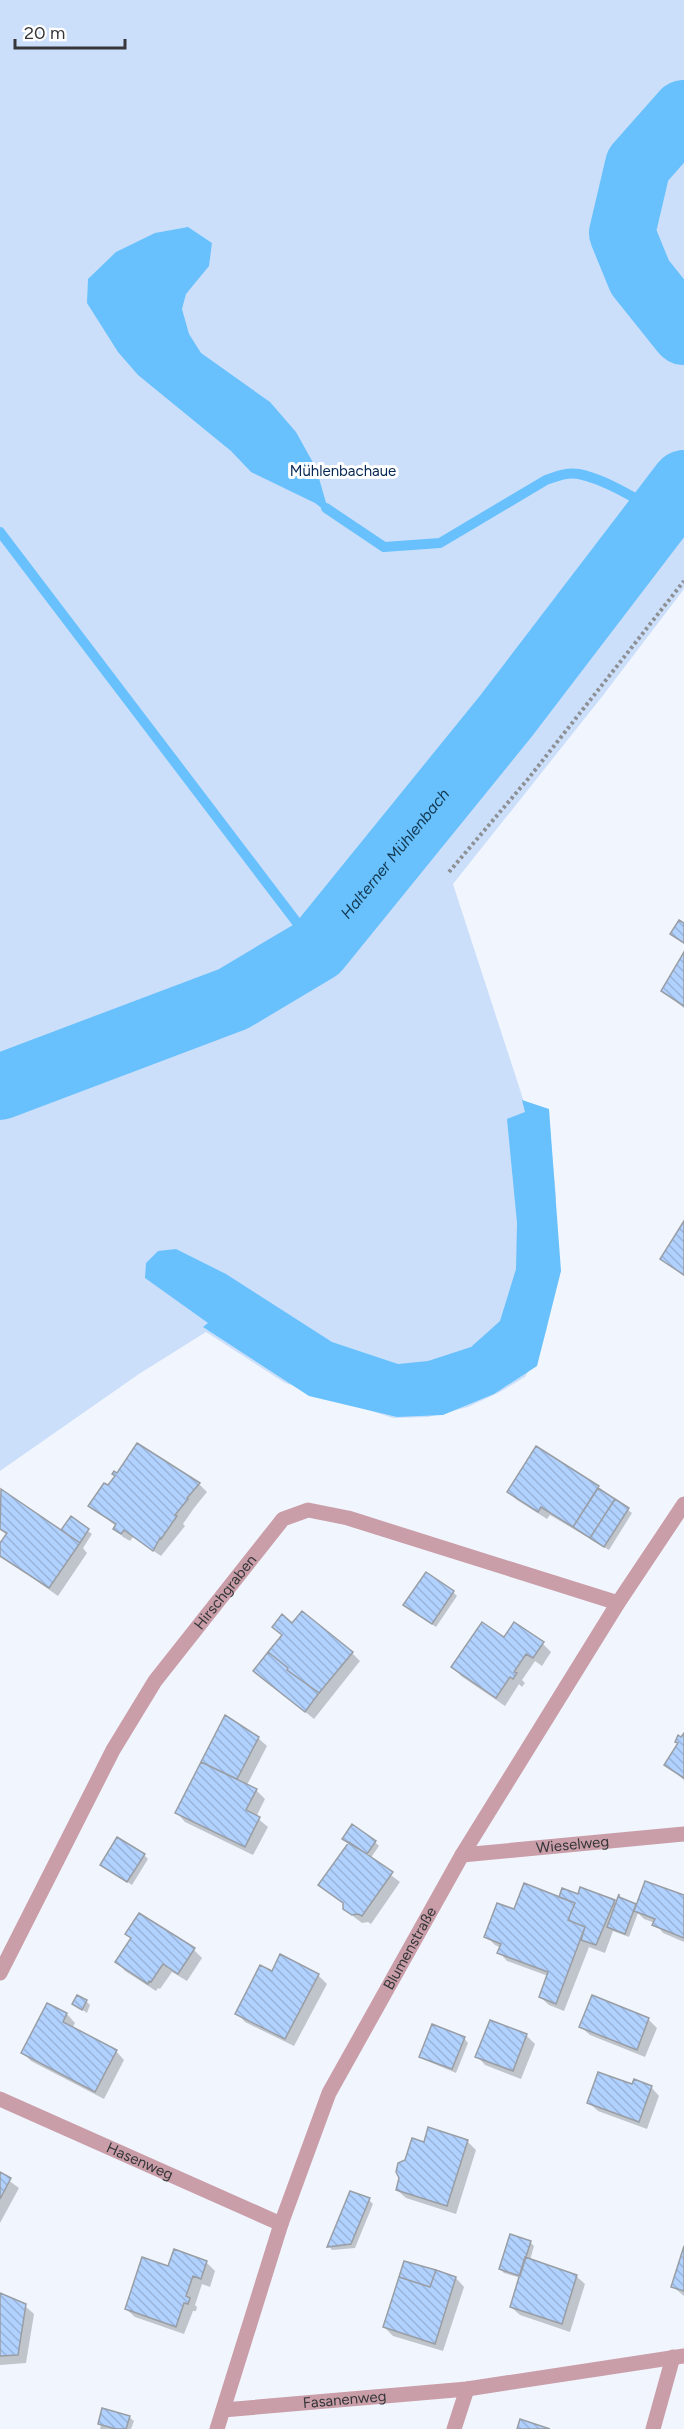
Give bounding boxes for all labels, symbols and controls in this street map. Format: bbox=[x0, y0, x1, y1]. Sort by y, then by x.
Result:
scale bar bbox=[15, 12, 124, 50]
text: 20 m bbox=[24, 22, 65, 44]
park label: Mühlenbachaue bbox=[290, 462, 396, 480]
water label: Halterner Mühlenbach bbox=[337, 785, 453, 922]
street label: Hirschgraben bbox=[190, 1551, 260, 1633]
street label: Wieselweg bbox=[535, 1832, 610, 1857]
street label: Blumenstraße bbox=[379, 1904, 440, 1993]
street label: Hasenweg bbox=[104, 2139, 176, 2184]
street label: Fasanenweg bbox=[302, 2387, 387, 2412]

